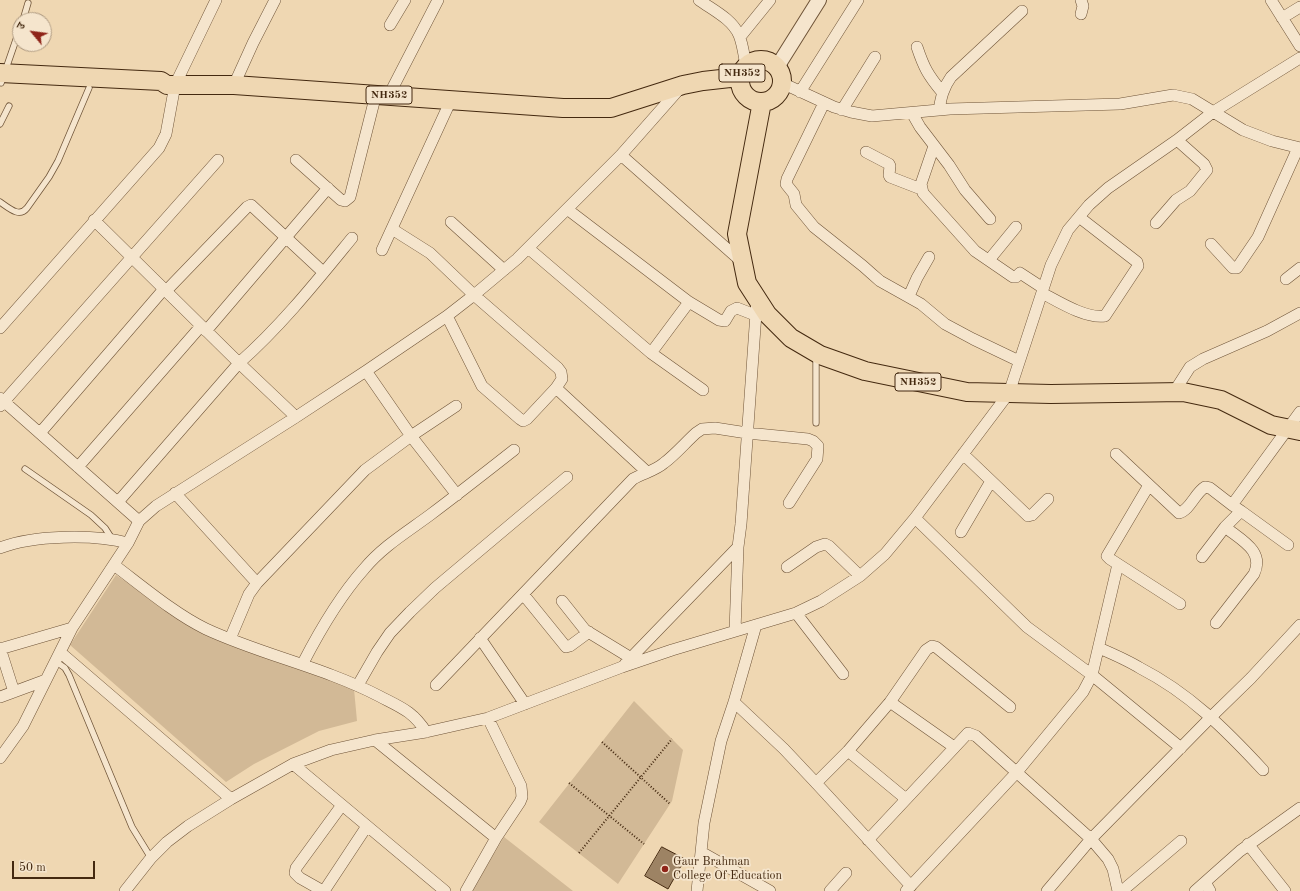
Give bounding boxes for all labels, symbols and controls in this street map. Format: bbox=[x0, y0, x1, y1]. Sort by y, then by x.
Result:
north arrow bbox=[12, 12, 52, 52]
text: उ bbox=[16, 21, 28, 32]
road number: NH352 bbox=[719, 64, 765, 82]
road number: NH352 bbox=[366, 86, 412, 104]
road number: NH352 bbox=[895, 373, 941, 391]
scale bar bbox=[14, 853, 97, 879]
place label: Gaur Brahman College Of Education bbox=[673, 855, 782, 883]
text: 50 m bbox=[19, 862, 46, 874]
marker: Gaur Brahman College Of Education bbox=[660, 864, 670, 874]

